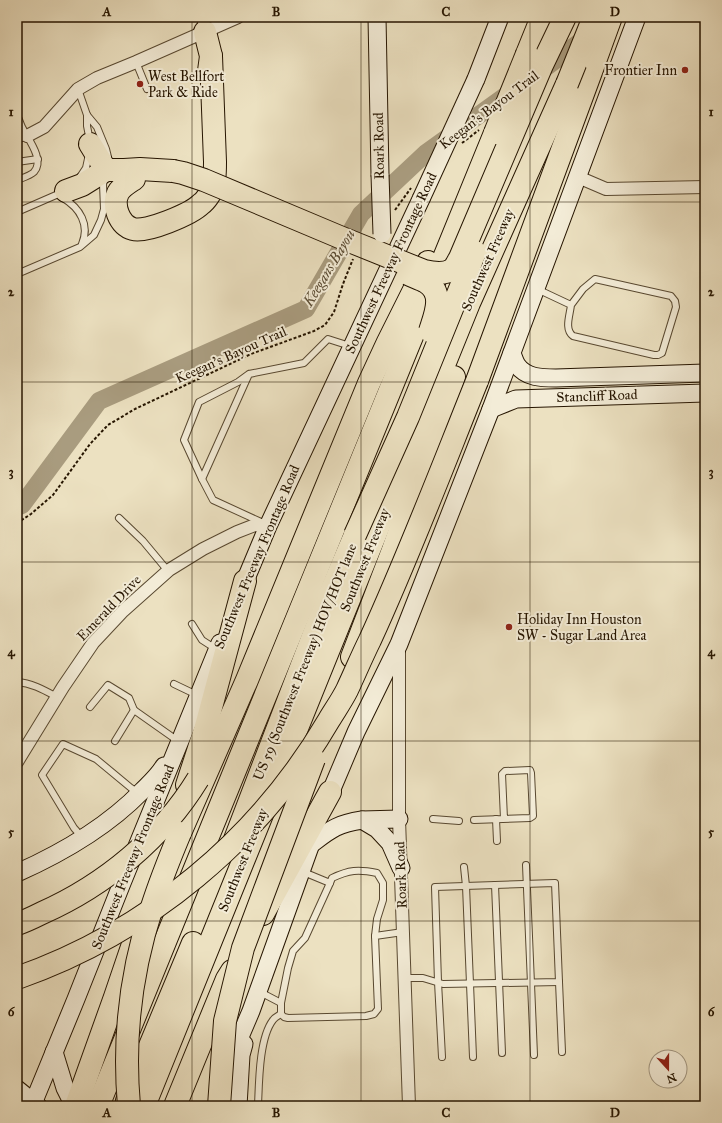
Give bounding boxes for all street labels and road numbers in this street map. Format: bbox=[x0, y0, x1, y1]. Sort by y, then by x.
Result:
street label: Keegan's Bayou Trail bbox=[436, 67, 542, 153]
street label: Roark Road bbox=[370, 112, 388, 180]
street label: Southwest Freeway Frontage Road bbox=[341, 170, 441, 356]
street label: Southwest Freeway bbox=[458, 206, 518, 314]
street label: Keegan's Bayou Trail bbox=[173, 323, 290, 387]
street label: Stancliff Road bbox=[556, 386, 638, 406]
street label: Southwest Freeway Frontage Road bbox=[210, 463, 304, 651]
street label: Southwest Freeway bbox=[336, 505, 394, 614]
street label: US 59 (Southwest Freeway) HOV/HOT lane bbox=[249, 541, 361, 783]
street label: Emerald Drive bbox=[73, 571, 145, 644]
street label: Southwest Freeway Frontage Road bbox=[88, 762, 178, 952]
street label: Southwest Freeway bbox=[214, 805, 272, 914]
street label: Roark Road bbox=[391, 841, 411, 909]

